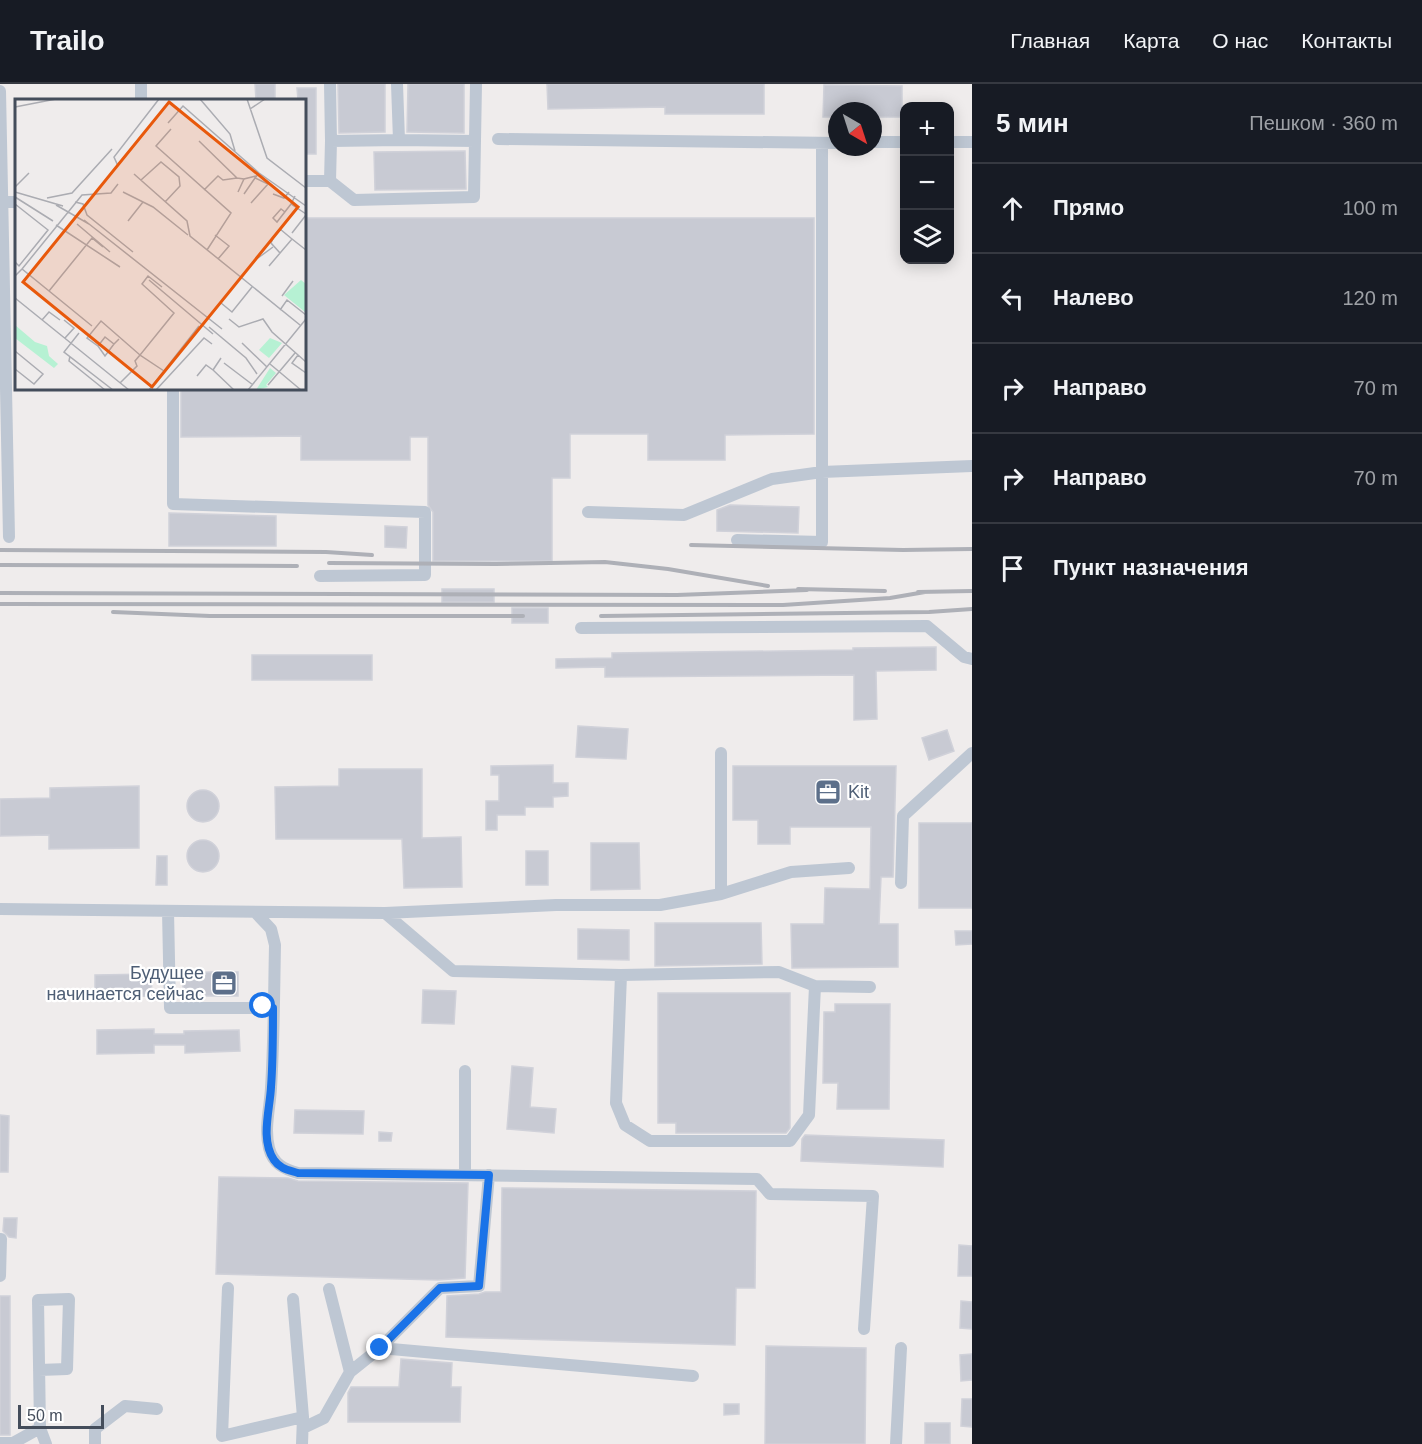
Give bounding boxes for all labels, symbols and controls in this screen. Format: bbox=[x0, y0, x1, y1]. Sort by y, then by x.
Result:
text: Trailo bbox=[30, 25, 105, 56]
text: Главная bbox=[1010, 29, 1090, 52]
text: Карта bbox=[1123, 29, 1179, 52]
text: О нас bbox=[1212, 29, 1268, 52]
text: Контакты bbox=[1301, 29, 1392, 52]
inset map bbox=[15, 99, 306, 390]
north arrow bbox=[828, 102, 882, 156]
map controls bbox=[900, 102, 954, 264]
button: + bbox=[900, 102, 954, 156]
text: 5 мин bbox=[996, 108, 1069, 138]
text: Пешком · 360 m bbox=[1249, 112, 1398, 134]
button: − bbox=[900, 156, 954, 210]
icon: ahead bbox=[996, 192, 1029, 225]
text: Прямо bbox=[1053, 195, 1124, 220]
text: 100 m bbox=[1342, 197, 1398, 219]
button: layers bbox=[900, 210, 954, 264]
icon: left bbox=[996, 282, 1029, 315]
text: Налево bbox=[1053, 285, 1134, 310]
text: 120 m bbox=[1342, 287, 1398, 309]
icon: right bbox=[996, 372, 1029, 405]
text: Направо bbox=[1053, 375, 1147, 400]
text: 70 m bbox=[1354, 377, 1398, 399]
icon: right bbox=[996, 462, 1029, 495]
text: Направо bbox=[1053, 465, 1147, 490]
text: 70 m bbox=[1354, 467, 1398, 489]
icon: arrive bbox=[996, 552, 1029, 585]
text: Пункт назначения bbox=[1053, 555, 1249, 580]
office icon: Kit bbox=[813, 777, 843, 807]
place label: Kit bbox=[848, 782, 869, 802]
place label: Будущее начинается сейчас bbox=[46, 963, 204, 1004]
office icon: Будущее начинается сейчас bbox=[209, 968, 239, 998]
route start bbox=[249, 992, 275, 1018]
route end bbox=[366, 1334, 392, 1360]
scale bar bbox=[18, 1402, 104, 1430]
text: 50 m bbox=[27, 1407, 63, 1424]

